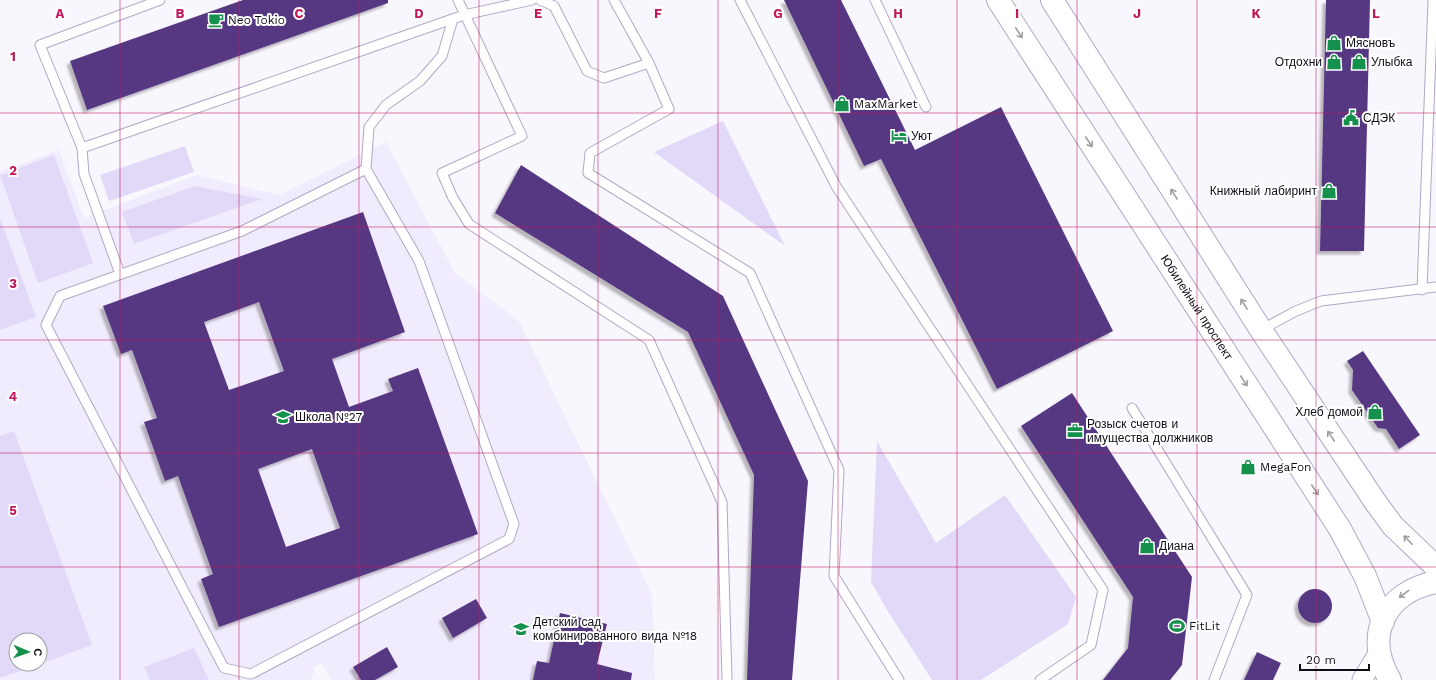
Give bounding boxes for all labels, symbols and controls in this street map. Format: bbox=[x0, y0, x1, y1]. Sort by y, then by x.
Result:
text: A bbox=[56, 6, 65, 21]
text: B bbox=[176, 6, 185, 21]
text: C bbox=[295, 6, 304, 21]
text: D bbox=[414, 6, 424, 21]
text: E bbox=[534, 6, 542, 21]
text: F bbox=[654, 6, 662, 21]
text: G bbox=[773, 6, 783, 21]
text: H bbox=[893, 6, 903, 21]
text: I bbox=[1015, 6, 1019, 21]
text: J bbox=[1133, 6, 1141, 21]
text: K bbox=[1251, 6, 1261, 21]
text: L bbox=[1372, 6, 1380, 21]
cafe icon: Neo Tokio bbox=[207, 11, 225, 29]
place label: Neo Tokio bbox=[228, 13, 285, 27]
one-way arrow bbox=[1015, 27, 1023, 38]
shop icon: Мясновъ bbox=[1325, 34, 1343, 52]
place label: Мясновъ bbox=[1346, 36, 1396, 50]
text: 1 bbox=[10, 49, 16, 64]
shop icon: Отдохни bbox=[1325, 53, 1343, 71]
shop icon: Улыбка bbox=[1350, 53, 1368, 71]
place label: Отдохни bbox=[1275, 55, 1322, 69]
place label: Улыбка bbox=[1371, 55, 1413, 69]
shop icon: MaxMarket bbox=[833, 95, 851, 113]
place label: MaxMarket bbox=[854, 97, 918, 111]
public building icon: СДЭК bbox=[1342, 109, 1360, 127]
place label: СДЭК bbox=[1363, 111, 1395, 125]
hotel icon: Уют bbox=[890, 127, 908, 145]
place label: Уют bbox=[911, 129, 933, 143]
one-way arrow bbox=[1086, 136, 1094, 148]
text: 2 bbox=[9, 163, 17, 178]
shop icon: Книжный лабиринт bbox=[1320, 182, 1338, 200]
place label: Книжный лабиринт bbox=[1210, 184, 1317, 198]
one-way arrow bbox=[1170, 188, 1178, 200]
street label: Юбилейный проспект bbox=[1158, 252, 1236, 363]
text: 3 bbox=[9, 276, 17, 291]
one-way arrow bbox=[1240, 299, 1248, 310]
one-way arrow bbox=[1240, 375, 1248, 386]
text: 4 bbox=[9, 389, 18, 404]
shop icon: Хлеб домой bbox=[1366, 403, 1384, 421]
place label: Хлеб домой bbox=[1295, 405, 1363, 419]
school or university icon: Школа №27 bbox=[274, 408, 292, 426]
place label: Школа №27 bbox=[295, 410, 362, 424]
place label: Розыск счетов и имущества должников bbox=[1087, 417, 1213, 445]
office icon: Розыск счетов и имущества должников bbox=[1066, 422, 1084, 440]
one-way arrow bbox=[1327, 430, 1335, 441]
shop icon: MegaFon bbox=[1239, 458, 1257, 476]
place label: MegaFon bbox=[1260, 460, 1312, 474]
one-way arrow bbox=[1311, 484, 1319, 495]
text: 5 bbox=[9, 503, 17, 518]
one-way arrow bbox=[1403, 535, 1413, 545]
shop icon: Диана bbox=[1138, 537, 1156, 555]
place label: Диана bbox=[1159, 539, 1194, 553]
one-way arrow bbox=[1398, 590, 1409, 599]
place label: Детский сад комбинированного вида №18 bbox=[533, 615, 697, 643]
sports icon: FitLit bbox=[1168, 617, 1186, 635]
place label: FitLit bbox=[1189, 619, 1220, 633]
school or university icon: Детский сад комбинированного вида №18 bbox=[512, 620, 530, 638]
north arrow bbox=[8, 632, 48, 672]
scale bar bbox=[1300, 646, 1369, 672]
text: С bbox=[31, 648, 44, 657]
text: 20 m bbox=[1306, 653, 1336, 667]

